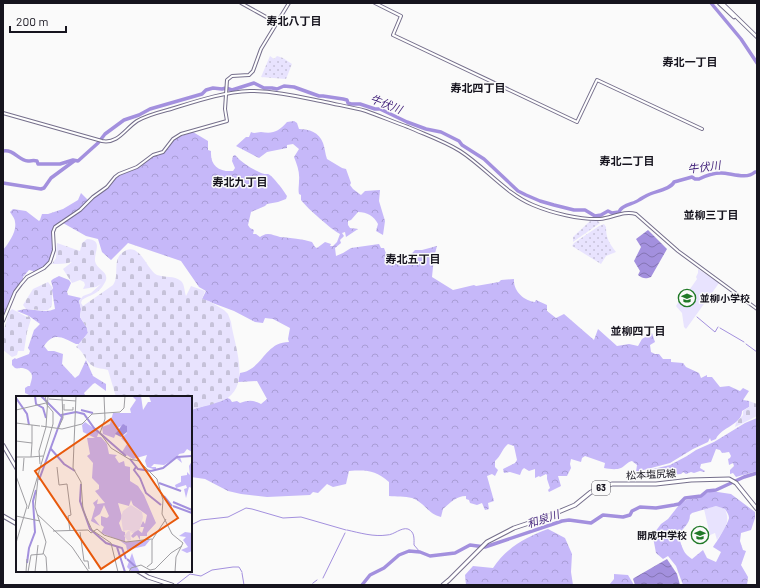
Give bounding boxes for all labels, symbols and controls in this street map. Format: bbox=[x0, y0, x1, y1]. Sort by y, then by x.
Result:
scale bar bbox=[10, 8, 66, 34]
text: 200 m bbox=[16, 14, 48, 28]
district label: 寿北八丁目 bbox=[267, 14, 322, 27]
district label: 寿北一丁目 bbox=[663, 55, 718, 68]
district label: 寿北四丁目 bbox=[451, 81, 506, 94]
water label: 牛伏川 bbox=[368, 92, 405, 116]
district label: 寿北二丁目 bbox=[600, 154, 655, 167]
water label: 牛伏川 bbox=[687, 158, 722, 175]
district label: 寿北九丁目 bbox=[213, 175, 268, 188]
district label: 並柳三丁目 bbox=[684, 208, 739, 221]
district label: 寿北五丁目 bbox=[386, 252, 441, 265]
school or university icon: 並柳小学校 bbox=[677, 288, 697, 308]
place label: 並柳小学校 bbox=[700, 292, 750, 304]
district label: 並柳四丁目 bbox=[611, 324, 666, 337]
inset map bbox=[16, 396, 192, 572]
street label: 松本塩尻線 bbox=[626, 467, 676, 481]
road number: 63 bbox=[592, 481, 610, 495]
water label: 和泉川 bbox=[525, 507, 561, 530]
school or university icon: 開成中学校 bbox=[690, 525, 710, 545]
place label: 開成中学校 bbox=[637, 529, 687, 541]

